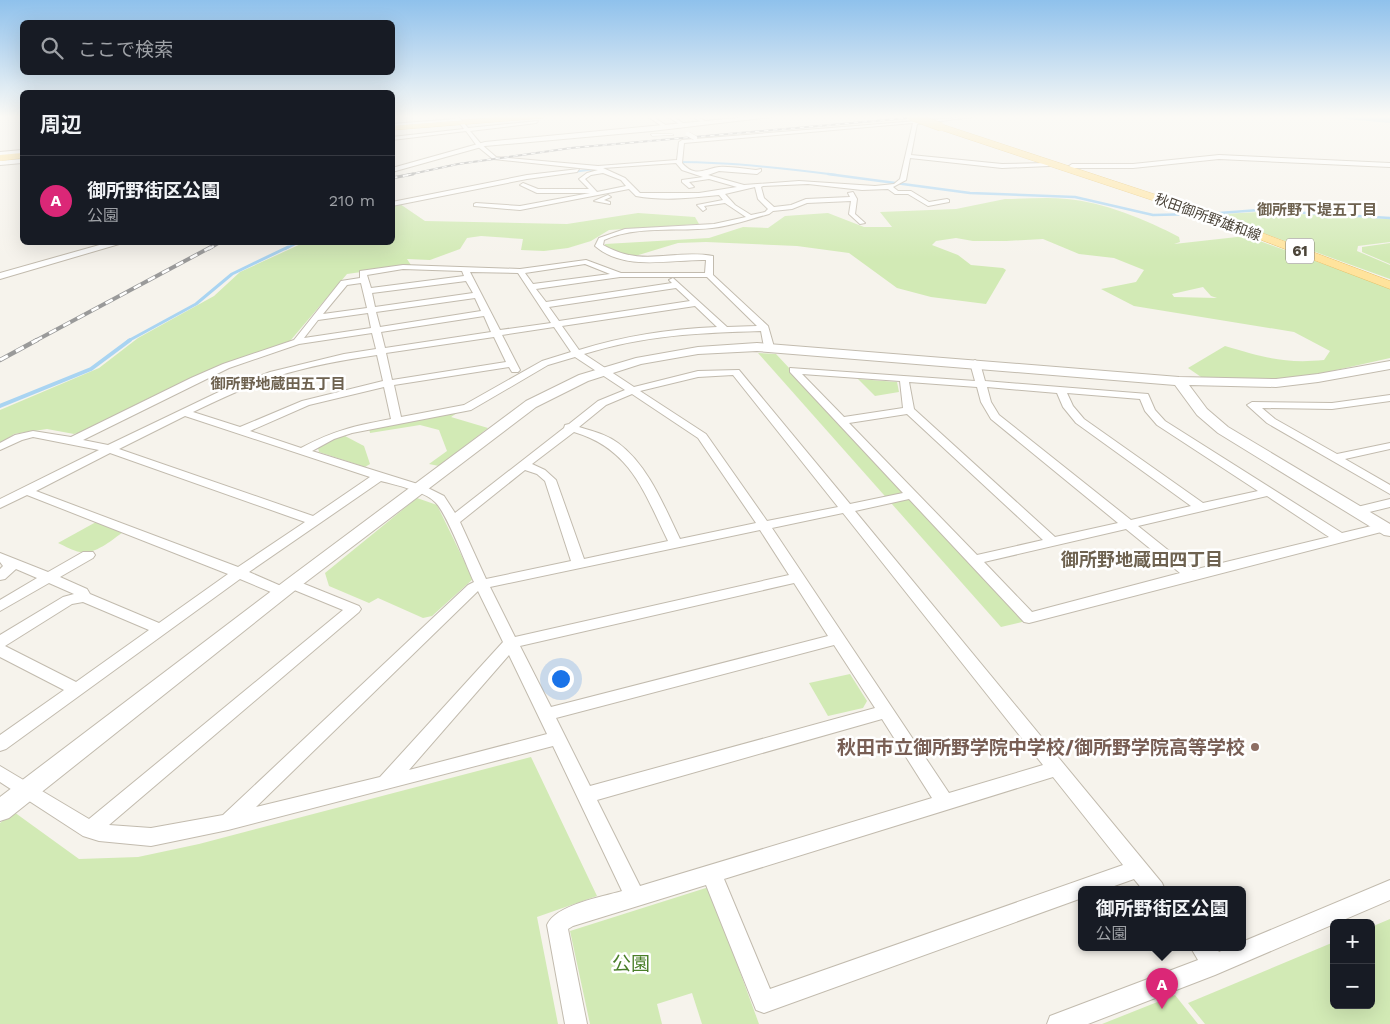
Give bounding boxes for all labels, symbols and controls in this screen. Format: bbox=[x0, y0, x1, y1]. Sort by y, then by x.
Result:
search box bbox=[20, 20, 395, 75]
icon: search bbox=[38, 34, 66, 62]
text: ここで検索 bbox=[78, 38, 173, 61]
text: 周辺 bbox=[40, 112, 82, 137]
text: 御所野街区公園 bbox=[87, 179, 220, 202]
street label: 秋田御所野雄和線 bbox=[1153, 190, 1263, 244]
text: A bbox=[51, 191, 61, 210]
text: 210 m bbox=[329, 191, 375, 210]
district label: 御所野下堤五丁目 bbox=[1257, 201, 1377, 219]
text: 公園 bbox=[87, 206, 119, 225]
road number: 61 bbox=[1286, 238, 1314, 264]
district label: 御所野地蔵田五丁目 bbox=[210, 375, 346, 393]
district label: 御所野地蔵田四丁目 bbox=[1060, 549, 1223, 570]
your location bbox=[548, 666, 574, 692]
place label: 秋田市立御所野学院中学校/御所野学院高等学校 bbox=[837, 736, 1245, 759]
marker: 秋田市立御所野学院中学校/御所野学院高等学校 bbox=[1249, 741, 1261, 753]
popup bbox=[1078, 886, 1246, 951]
text: 御所野街区公園 bbox=[1095, 897, 1229, 920]
map controls bbox=[1330, 919, 1375, 1009]
button: + bbox=[1330, 919, 1375, 964]
text: 公園 bbox=[1095, 924, 1128, 943]
park label: 公園 bbox=[612, 952, 650, 975]
button: − bbox=[1330, 964, 1375, 1009]
pin: A bbox=[1146, 968, 1178, 1009]

